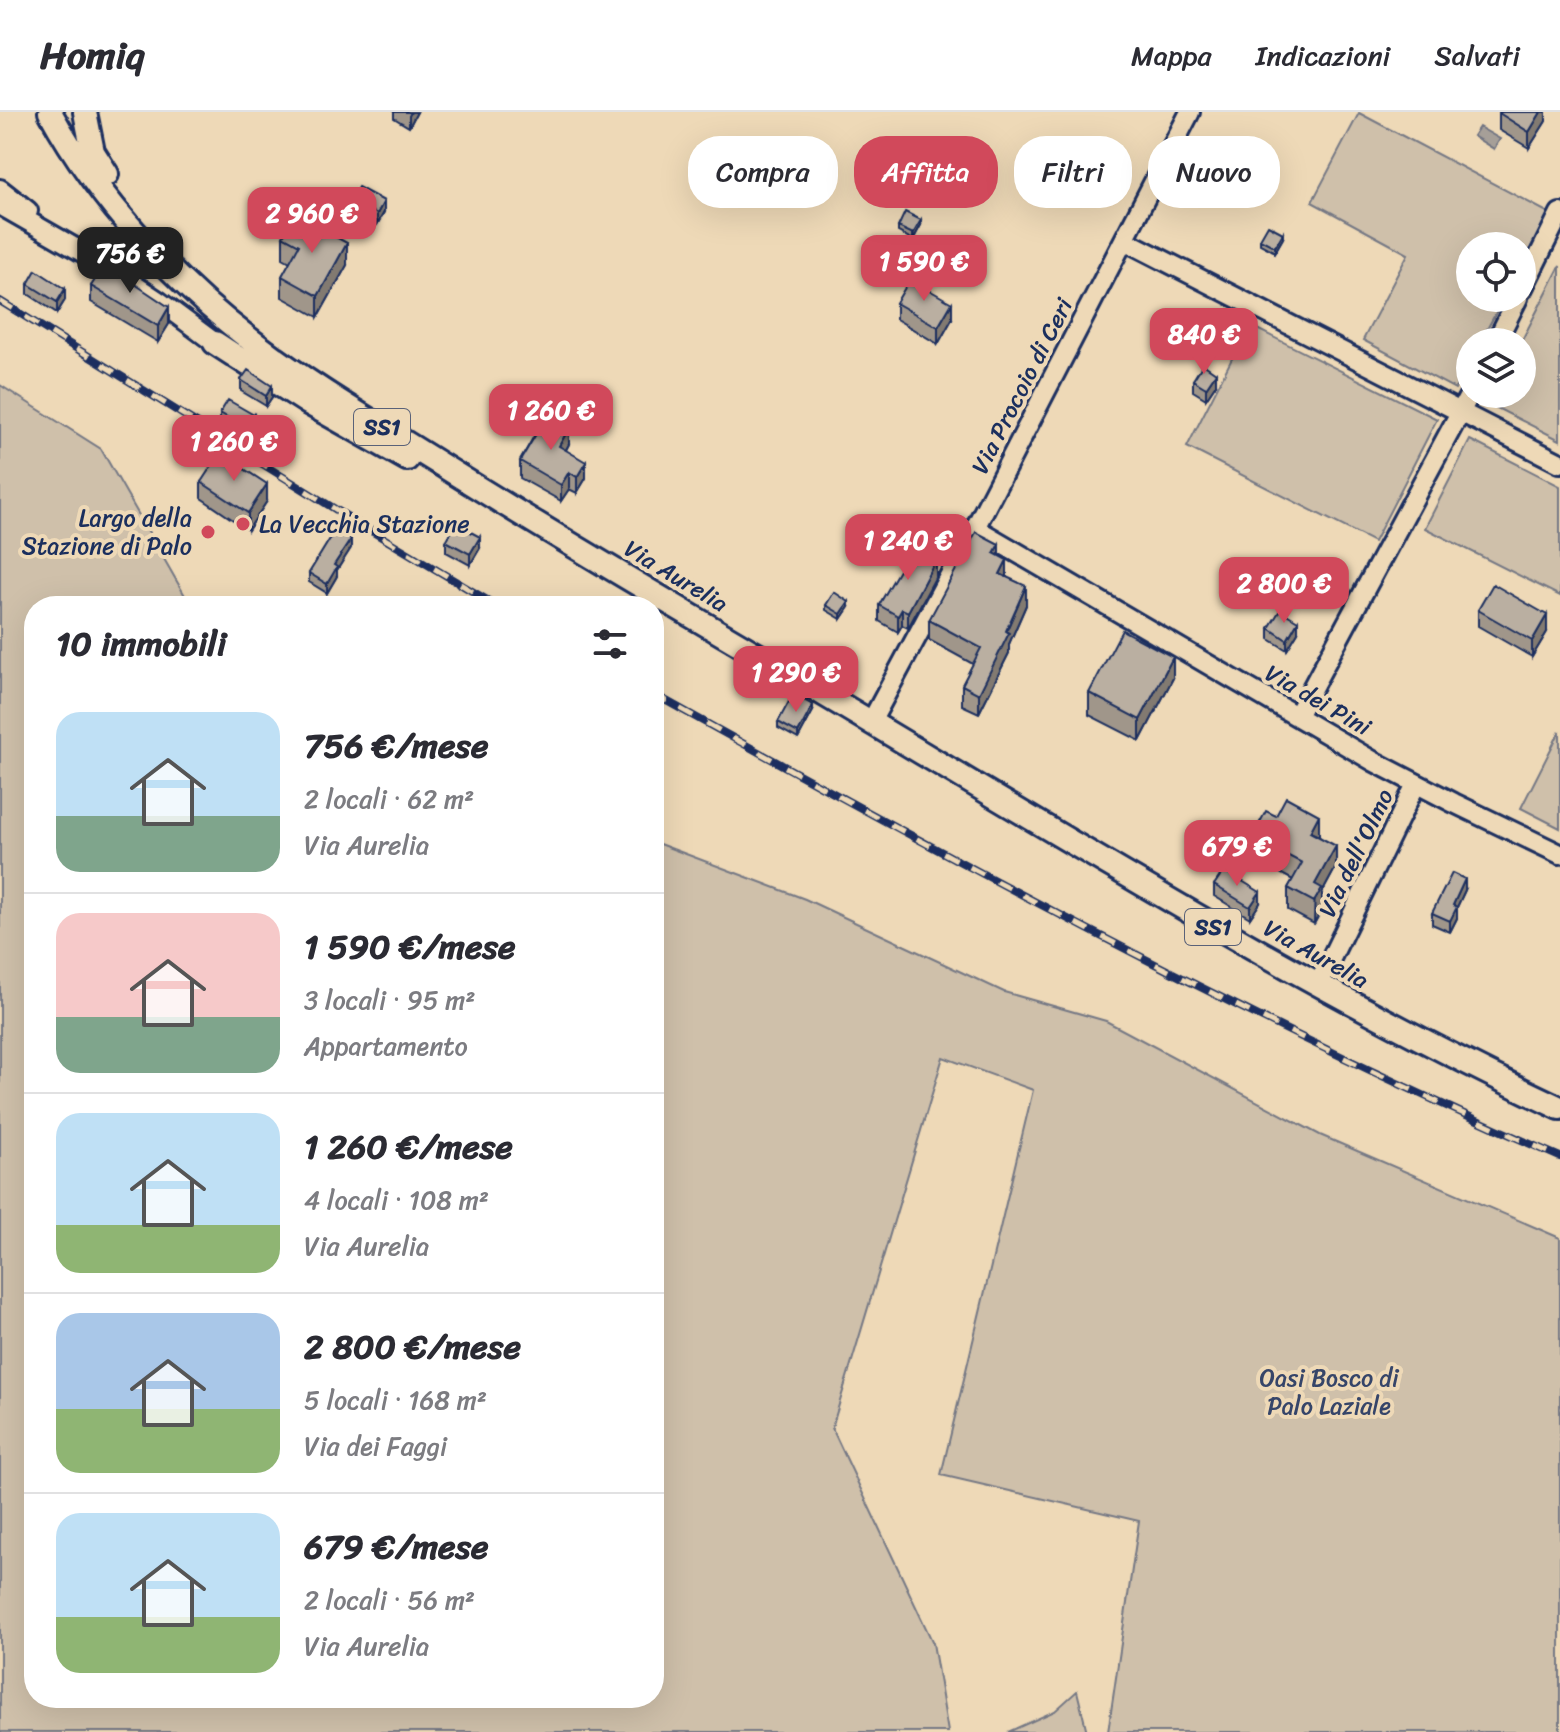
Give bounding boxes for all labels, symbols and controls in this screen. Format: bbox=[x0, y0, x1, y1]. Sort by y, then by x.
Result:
text: Homiq bbox=[40, 22, 144, 89]
text: Mappa bbox=[1131, 31, 1212, 80]
text: Indicazioni bbox=[1256, 31, 1390, 80]
text: Salvati bbox=[1434, 31, 1520, 80]
chip: Compra bbox=[688, 136, 838, 208]
chip: Affitta bbox=[854, 136, 998, 208]
chip: Filtri bbox=[1014, 136, 1132, 208]
chip: Nuovo bbox=[1148, 136, 1280, 208]
pin: 2 960 € bbox=[238, 187, 386, 255]
text: 2 960 € bbox=[266, 190, 358, 236]
pin: 756 € bbox=[74, 227, 186, 295]
text: 756 € bbox=[95, 230, 165, 276]
map controls bbox=[1456, 232, 1536, 408]
button: locate bbox=[1456, 232, 1536, 312]
pin: 1 590 € bbox=[850, 235, 998, 303]
text: 1 590 € bbox=[879, 238, 969, 284]
street label: Via Procoio di Ceri bbox=[959, 290, 1085, 482]
pin: 840 € bbox=[1148, 308, 1260, 376]
text: 840 € bbox=[1168, 311, 1240, 357]
button: layers bbox=[1456, 328, 1536, 408]
pin: 1 260 € bbox=[477, 384, 625, 452]
text: 1 260 € bbox=[507, 387, 595, 433]
road number: SS1 bbox=[354, 409, 410, 445]
pin: 1 260 € bbox=[160, 415, 308, 483]
text: 1 260 € bbox=[190, 418, 278, 464]
place label: Largo della Stazione di Palo bbox=[22, 497, 192, 567]
place label: La Vecchia Stazione bbox=[259, 503, 470, 545]
pin: 1 240 € bbox=[834, 514, 982, 582]
marker: La Vecchia Stazione bbox=[234, 515, 252, 533]
text: 1 240 € bbox=[863, 517, 953, 563]
marker: Largo della Stazione di Palo bbox=[199, 523, 217, 541]
street label: Via Aurelia bbox=[616, 528, 736, 624]
pin: 2 800 € bbox=[1210, 557, 1358, 625]
text: 2 800 € bbox=[1237, 560, 1331, 606]
text: 10 immobili bbox=[56, 614, 226, 674]
icon: filters bbox=[588, 622, 632, 666]
pin: 1 290 € bbox=[722, 646, 870, 714]
text: 1 290 € bbox=[751, 649, 841, 695]
street label: Via dei Pini bbox=[1257, 653, 1379, 748]
text: 756 €/mese bbox=[304, 716, 488, 776]
icon: home bbox=[120, 744, 216, 840]
text: 2 locali · 62 m² bbox=[304, 776, 474, 822]
street label: Via dell'Olmo bbox=[1307, 781, 1405, 925]
pin: 679 € bbox=[1181, 820, 1293, 888]
text: Via Aurelia bbox=[304, 822, 429, 868]
text: 679 € bbox=[1202, 823, 1272, 869]
street label: Via Aurelia bbox=[1255, 908, 1377, 1000]
road number: SS1 bbox=[1185, 909, 1241, 945]
text: 1 590 €/mese bbox=[304, 917, 516, 977]
icon: home bbox=[120, 945, 216, 1041]
text: 3 locali · 95 m² bbox=[304, 977, 476, 1023]
text: Appartamento bbox=[304, 1023, 468, 1069]
text: 1 260 €/mese bbox=[304, 1117, 513, 1177]
icon: home bbox=[120, 1145, 216, 1241]
text: 4 locali · 108 m² bbox=[304, 1177, 489, 1223]
text: Via Aurelia bbox=[304, 1223, 429, 1269]
text: 2 800 €/mese bbox=[304, 1317, 521, 1377]
icon: home bbox=[120, 1345, 216, 1441]
park label: Oasi Bosco di Palo Laziale bbox=[1259, 1357, 1400, 1427]
text: 5 locali · 168 m² bbox=[304, 1377, 487, 1423]
text: Via dei Faggi bbox=[304, 1423, 447, 1469]
text: 679 €/mese bbox=[304, 1517, 489, 1577]
icon: home bbox=[120, 1545, 216, 1641]
text: 2 locali · 56 m² bbox=[304, 1577, 475, 1623]
text: Via Aurelia bbox=[304, 1623, 429, 1669]

